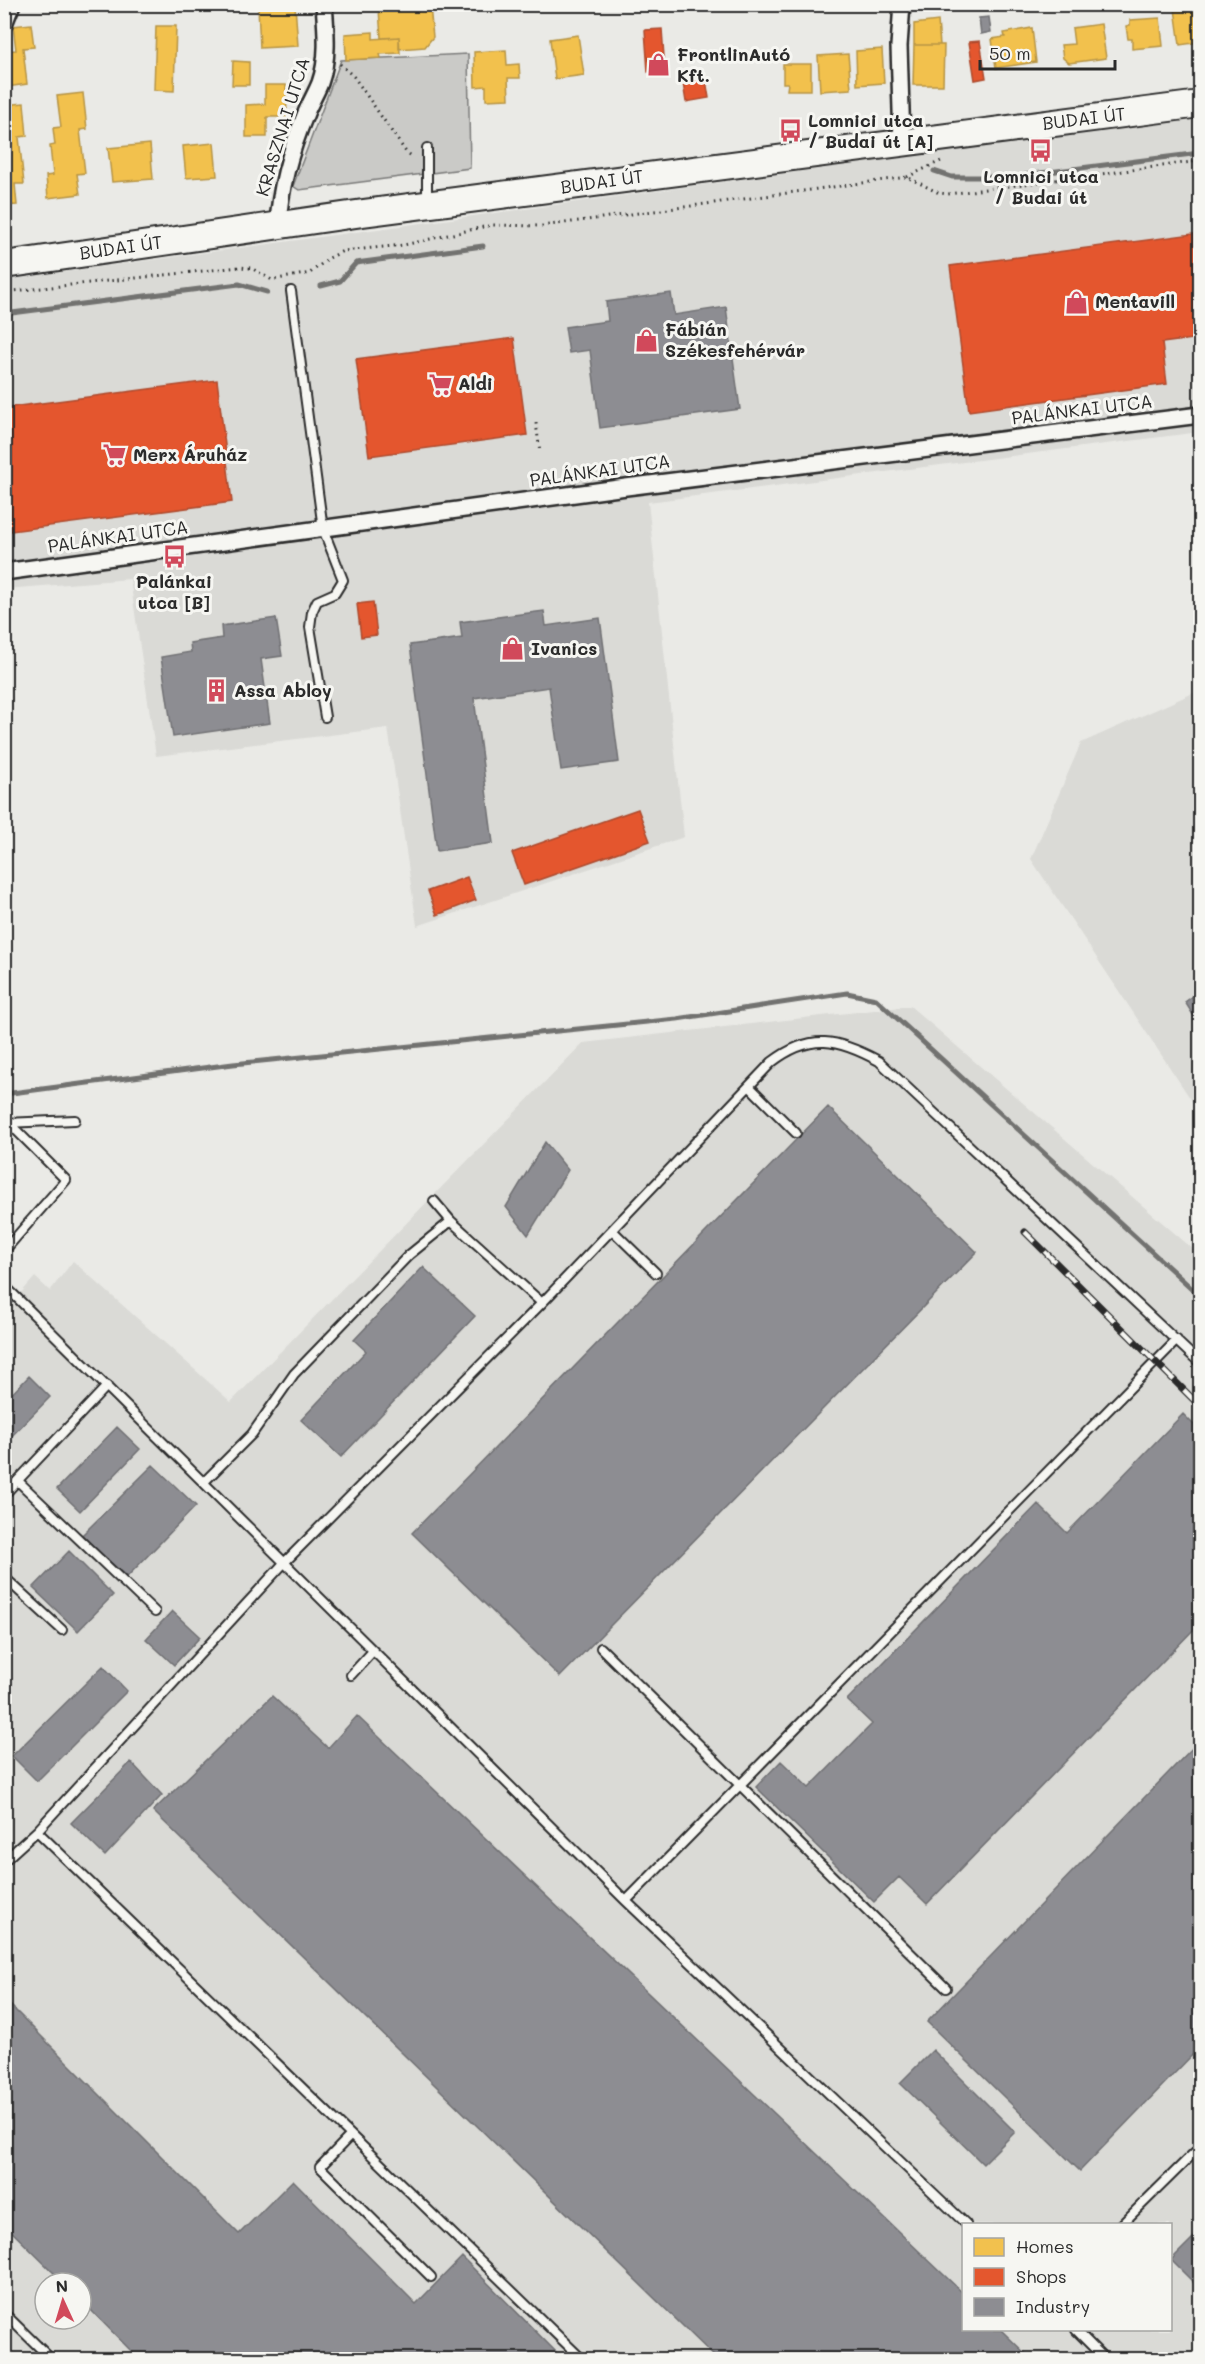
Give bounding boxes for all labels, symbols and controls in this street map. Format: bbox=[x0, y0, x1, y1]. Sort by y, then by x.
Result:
scale bar bbox=[980, 33, 1115, 71]
text: 50 m bbox=[989, 41, 1031, 65]
place label: FrontlinAutó Kft. bbox=[677, 42, 790, 87]
shop icon: FrontlinAutó Kft. bbox=[646, 52, 672, 78]
street label: KRASZNAI UTCA bbox=[250, 54, 315, 199]
street label: BUDAI ÚT bbox=[1041, 101, 1127, 135]
place label: Lomnici utca / Budai út [A] bbox=[808, 108, 933, 153]
bus stop icon: Lomnici utca / Budai út [A] bbox=[777, 118, 803, 144]
bus stop icon: Lomnici utca / Budai út bbox=[1028, 138, 1054, 164]
street label: BUDAI ÚT bbox=[559, 163, 645, 199]
place label: Lomnici utca / Budai út bbox=[983, 164, 1099, 209]
street label: BUDAI ÚT bbox=[78, 229, 164, 265]
shop icon: Mentavill bbox=[1064, 289, 1090, 315]
place label: Mentavill bbox=[1095, 289, 1175, 313]
place label: Fábián Székesfehérvár bbox=[665, 317, 805, 362]
shop icon: Fábián Székesfehérvár bbox=[634, 327, 660, 353]
supermarket icon: Aldi bbox=[427, 371, 453, 397]
place label: Aldi bbox=[458, 371, 493, 395]
street label: PALÁNKAI UTCA bbox=[1010, 388, 1154, 430]
supermarket icon: Merx Áruház bbox=[102, 442, 128, 468]
place label: Merx Áruház bbox=[133, 442, 248, 466]
street label: PALÁNKAI UTCA bbox=[528, 448, 672, 492]
street label: PALÁNKAI UTCA bbox=[46, 514, 190, 558]
bus stop icon: Palánkai utca [B] bbox=[161, 543, 187, 569]
place label: Palánkai utca [B] bbox=[136, 569, 212, 614]
shop icon: Ivanics bbox=[500, 636, 526, 662]
place label: Ivanics bbox=[531, 636, 597, 660]
building icon: Assa Abloy bbox=[203, 678, 229, 704]
place label: Assa Abloy bbox=[234, 678, 332, 702]
legend bbox=[962, 2223, 1172, 2331]
text: Homes bbox=[1016, 2234, 1074, 2258]
text: Shops bbox=[1016, 2264, 1067, 2288]
north arrow bbox=[33, 2271, 93, 2331]
text: N bbox=[55, 2275, 69, 2296]
text: Industry bbox=[1016, 2294, 1090, 2318]

